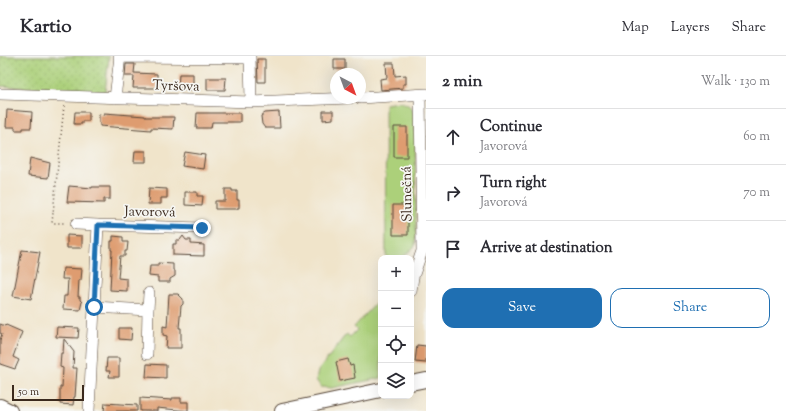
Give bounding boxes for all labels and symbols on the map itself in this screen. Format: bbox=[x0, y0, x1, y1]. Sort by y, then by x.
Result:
north arrow bbox=[330, 68, 366, 104]
street label: Tyršova bbox=[152, 76, 200, 98]
street label: Slunečná bbox=[398, 165, 418, 222]
street label: Javorová bbox=[123, 203, 176, 223]
route end bbox=[193, 219, 211, 237]
route start bbox=[85, 298, 103, 316]
scale bar bbox=[12, 383, 84, 402]

